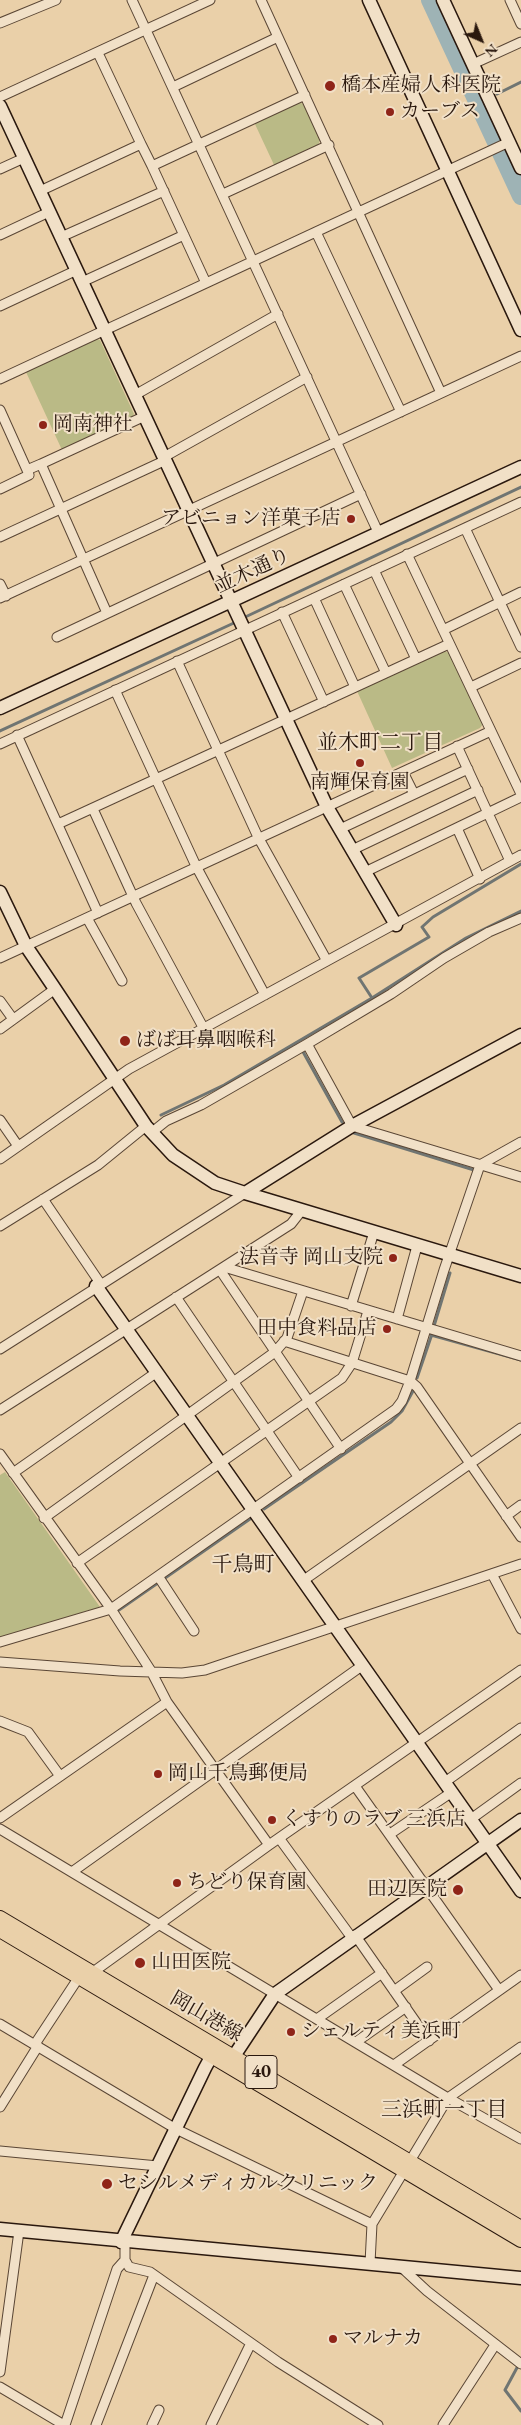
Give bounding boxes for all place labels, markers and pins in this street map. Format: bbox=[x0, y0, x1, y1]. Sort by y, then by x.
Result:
place label: 橋本産婦人科医院 bbox=[341, 74, 501, 98]
marker: 橋本産婦人科医院 bbox=[323, 79, 337, 93]
place label: カーブス bbox=[400, 100, 480, 124]
marker: カーブス bbox=[384, 106, 396, 118]
place label: 岡南神社 bbox=[53, 413, 133, 437]
marker: 岡南神社 bbox=[37, 419, 49, 431]
place label: アビニョン洋菓子店 bbox=[161, 507, 341, 531]
marker: アビニョン洋菓子店 bbox=[345, 513, 357, 525]
marker: 南輝保育園 bbox=[354, 757, 366, 769]
place label: 南輝保育園 bbox=[310, 771, 410, 795]
place label: ばば耳鼻咽喉科 bbox=[136, 1029, 276, 1053]
marker: ばば耳鼻咽喉科 bbox=[118, 1034, 132, 1048]
place label: 法音寺 岡山支院 bbox=[239, 1246, 383, 1270]
marker: 法音寺 岡山支院 bbox=[387, 1252, 399, 1264]
place label: 田中食料品店 bbox=[257, 1317, 377, 1341]
marker: 田中食料品店 bbox=[381, 1323, 393, 1335]
place label: 岡山千鳥郵便局 bbox=[168, 1762, 308, 1786]
marker: 岡山千鳥郵便局 bbox=[152, 1768, 164, 1780]
place label: くすりのラブ 三浜店 bbox=[282, 1808, 466, 1832]
marker: くすりのラブ 三浜店 bbox=[266, 1814, 278, 1826]
place label: ちどり保育園 bbox=[187, 1871, 307, 1895]
marker: ちどり保育園 bbox=[171, 1877, 183, 1889]
place label: 田辺医院 bbox=[367, 1878, 447, 1902]
marker: 田辺医院 bbox=[451, 1883, 465, 1897]
place label: 山田医院 bbox=[151, 1951, 231, 1975]
marker: 山田医院 bbox=[133, 1956, 147, 1970]
place label: シェルティ美浜町 bbox=[301, 2020, 461, 2044]
marker: シェルティ美浜町 bbox=[285, 2026, 297, 2038]
place label: セシルメディカルクリニック bbox=[118, 2172, 378, 2196]
marker: セシルメディカルクリニック bbox=[100, 2177, 114, 2191]
place label: マルナカ bbox=[343, 2327, 423, 2351]
marker: マルナカ bbox=[327, 2333, 339, 2345]

